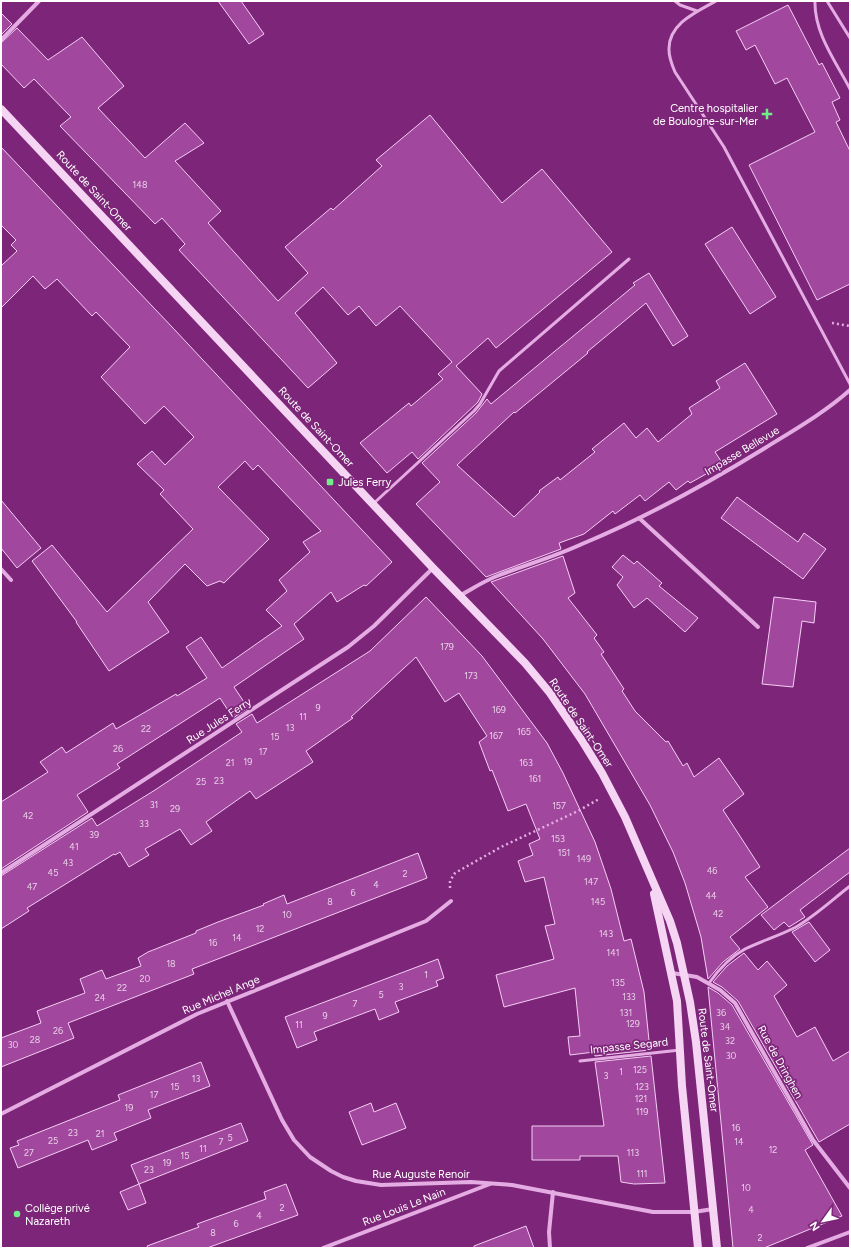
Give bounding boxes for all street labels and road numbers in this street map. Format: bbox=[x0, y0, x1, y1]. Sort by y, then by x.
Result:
street label: Route de Saint-Omer bbox=[53, 148, 135, 234]
street label: Route de Saint-Omer bbox=[275, 384, 357, 470]
street label: Impasse Bellevue bbox=[702, 424, 782, 478]
street label: Route de Saint-Omer bbox=[546, 676, 616, 770]
street label: Rue Jules Ferry bbox=[184, 695, 254, 747]
street label: Rue Michel Ange bbox=[180, 973, 262, 1017]
street label: Route de Saint-Omer bbox=[695, 1007, 721, 1113]
street label: Rue de Dringhen bbox=[755, 1023, 805, 1101]
street label: Impasse Segard bbox=[589, 1035, 669, 1057]
street label: Rue Auguste Renoir bbox=[372, 1168, 470, 1181]
street label: Rue Louis Le Nain bbox=[361, 1185, 447, 1229]

